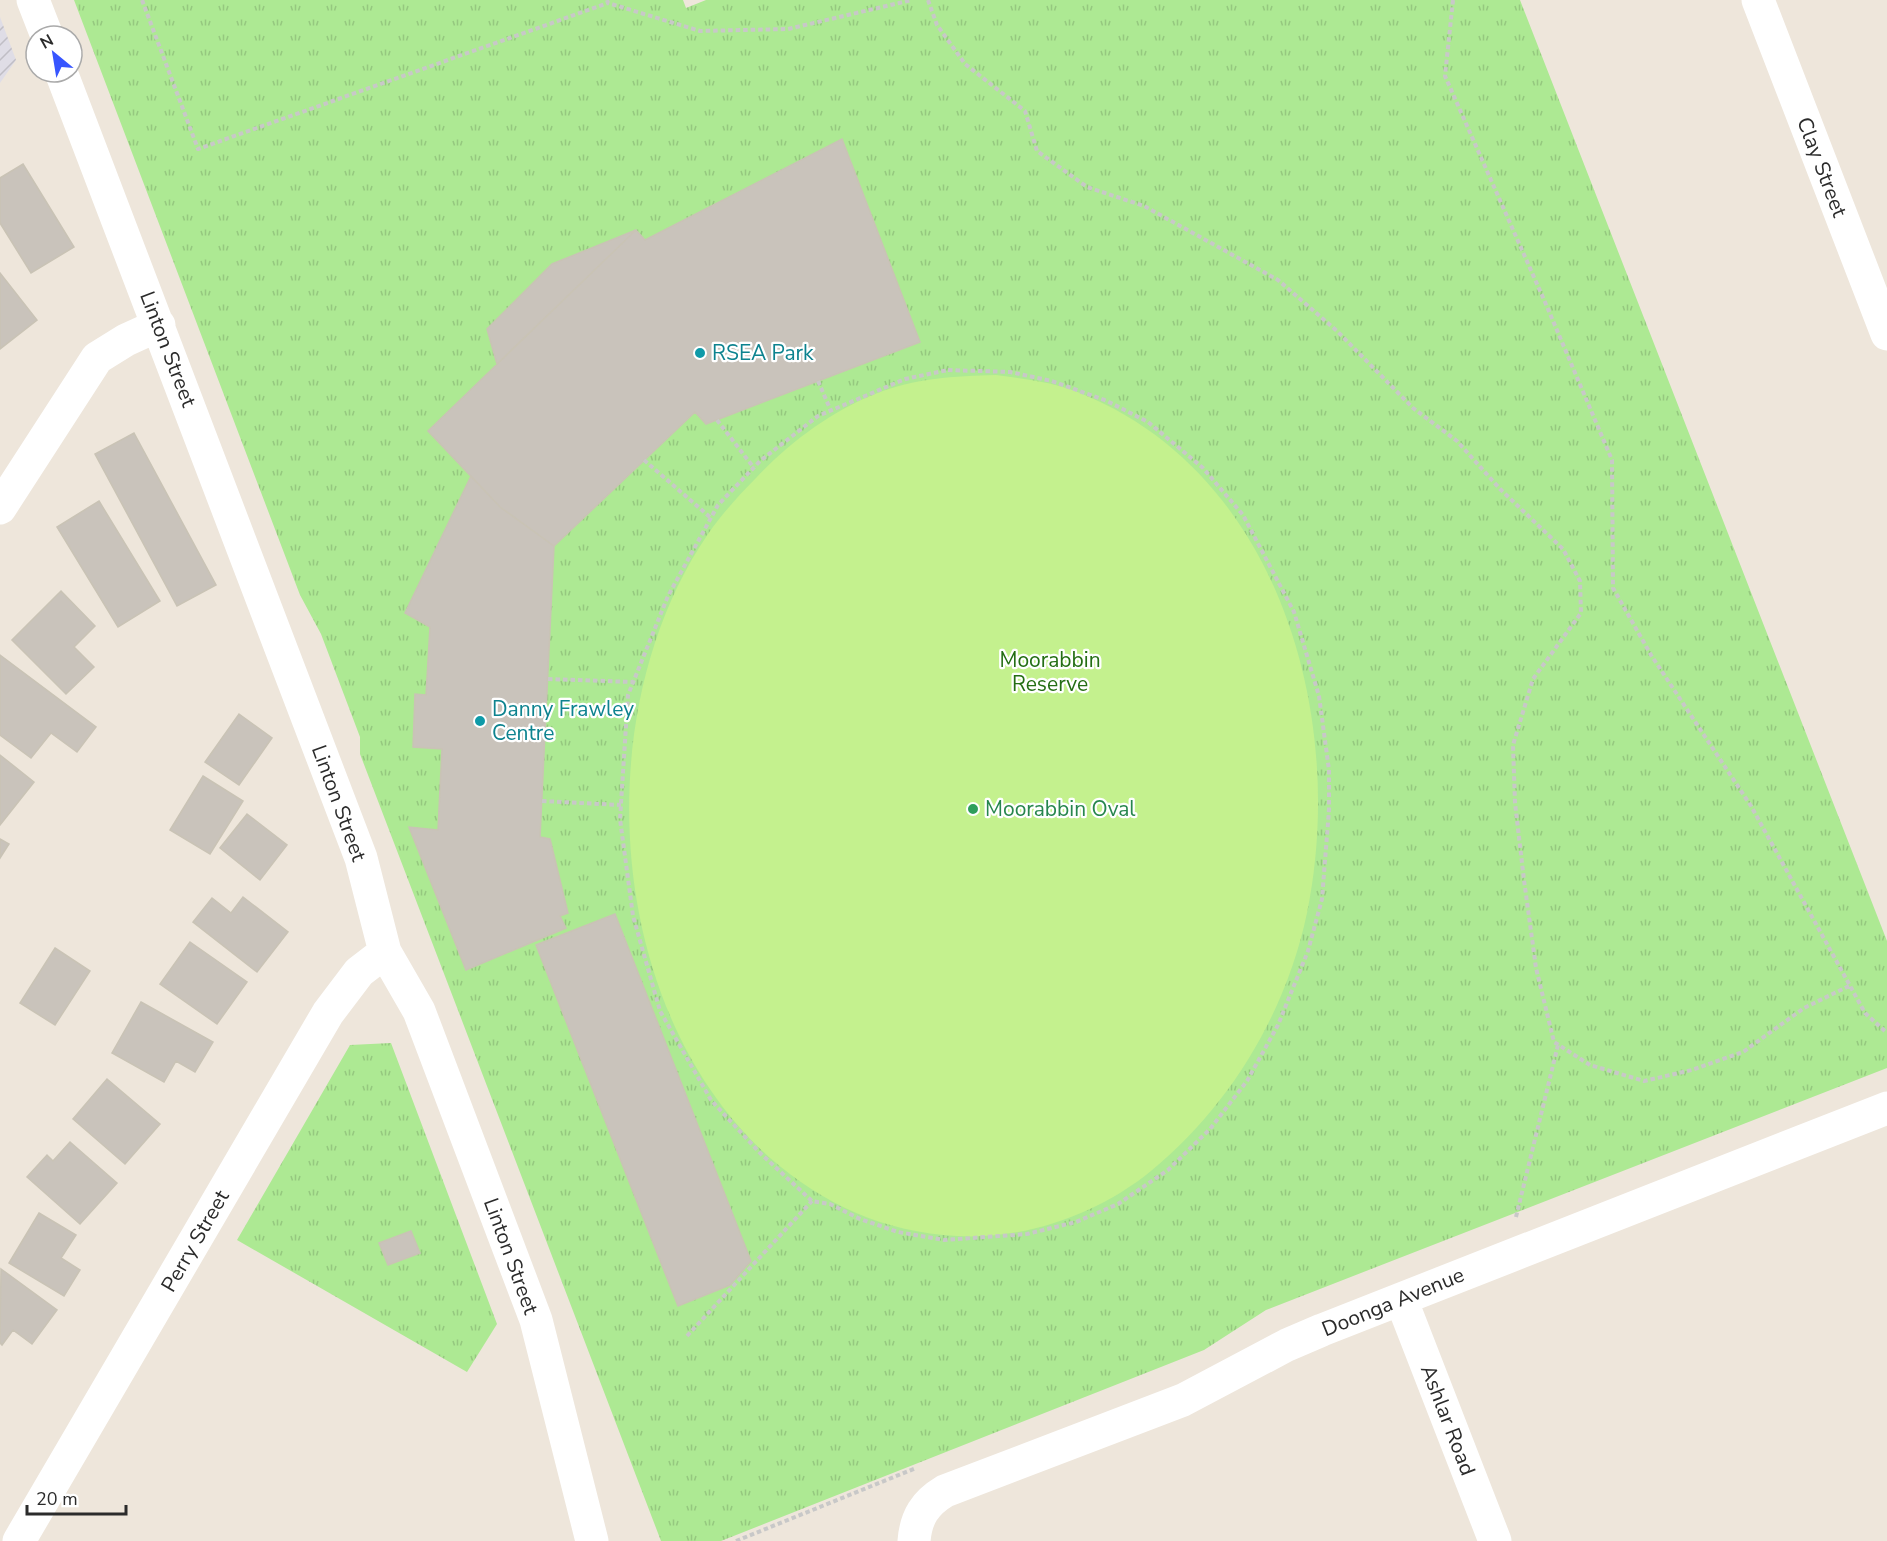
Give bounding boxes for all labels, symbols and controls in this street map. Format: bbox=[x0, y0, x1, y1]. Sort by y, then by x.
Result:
north arrow bbox=[24, 24, 84, 84]
text: N bbox=[36, 29, 58, 54]
street label: Clay Street bbox=[1790, 113, 1854, 222]
street label: Linton Street bbox=[133, 287, 203, 411]
place label: RSEA Park bbox=[712, 339, 814, 367]
marker: RSEA Park bbox=[693, 346, 707, 360]
park label: Moorabbin Reserve bbox=[999, 646, 1101, 698]
place label: Danny Frawley Centre bbox=[492, 695, 634, 747]
marker: Danny Frawley Centre bbox=[473, 714, 487, 728]
street label: Linton Street bbox=[305, 741, 373, 866]
place label: Moorabbin Oval bbox=[985, 795, 1136, 823]
marker: Moorabbin Oval bbox=[966, 802, 980, 816]
street label: Perry Street bbox=[155, 1184, 236, 1297]
street label: Linton Street bbox=[477, 1194, 545, 1319]
street label: Doonga Avenue bbox=[1318, 1261, 1468, 1343]
street label: Ashlar Road bbox=[1414, 1361, 1482, 1479]
scale bar bbox=[27, 1478, 126, 1516]
text: 20 m bbox=[36, 1487, 78, 1511]

